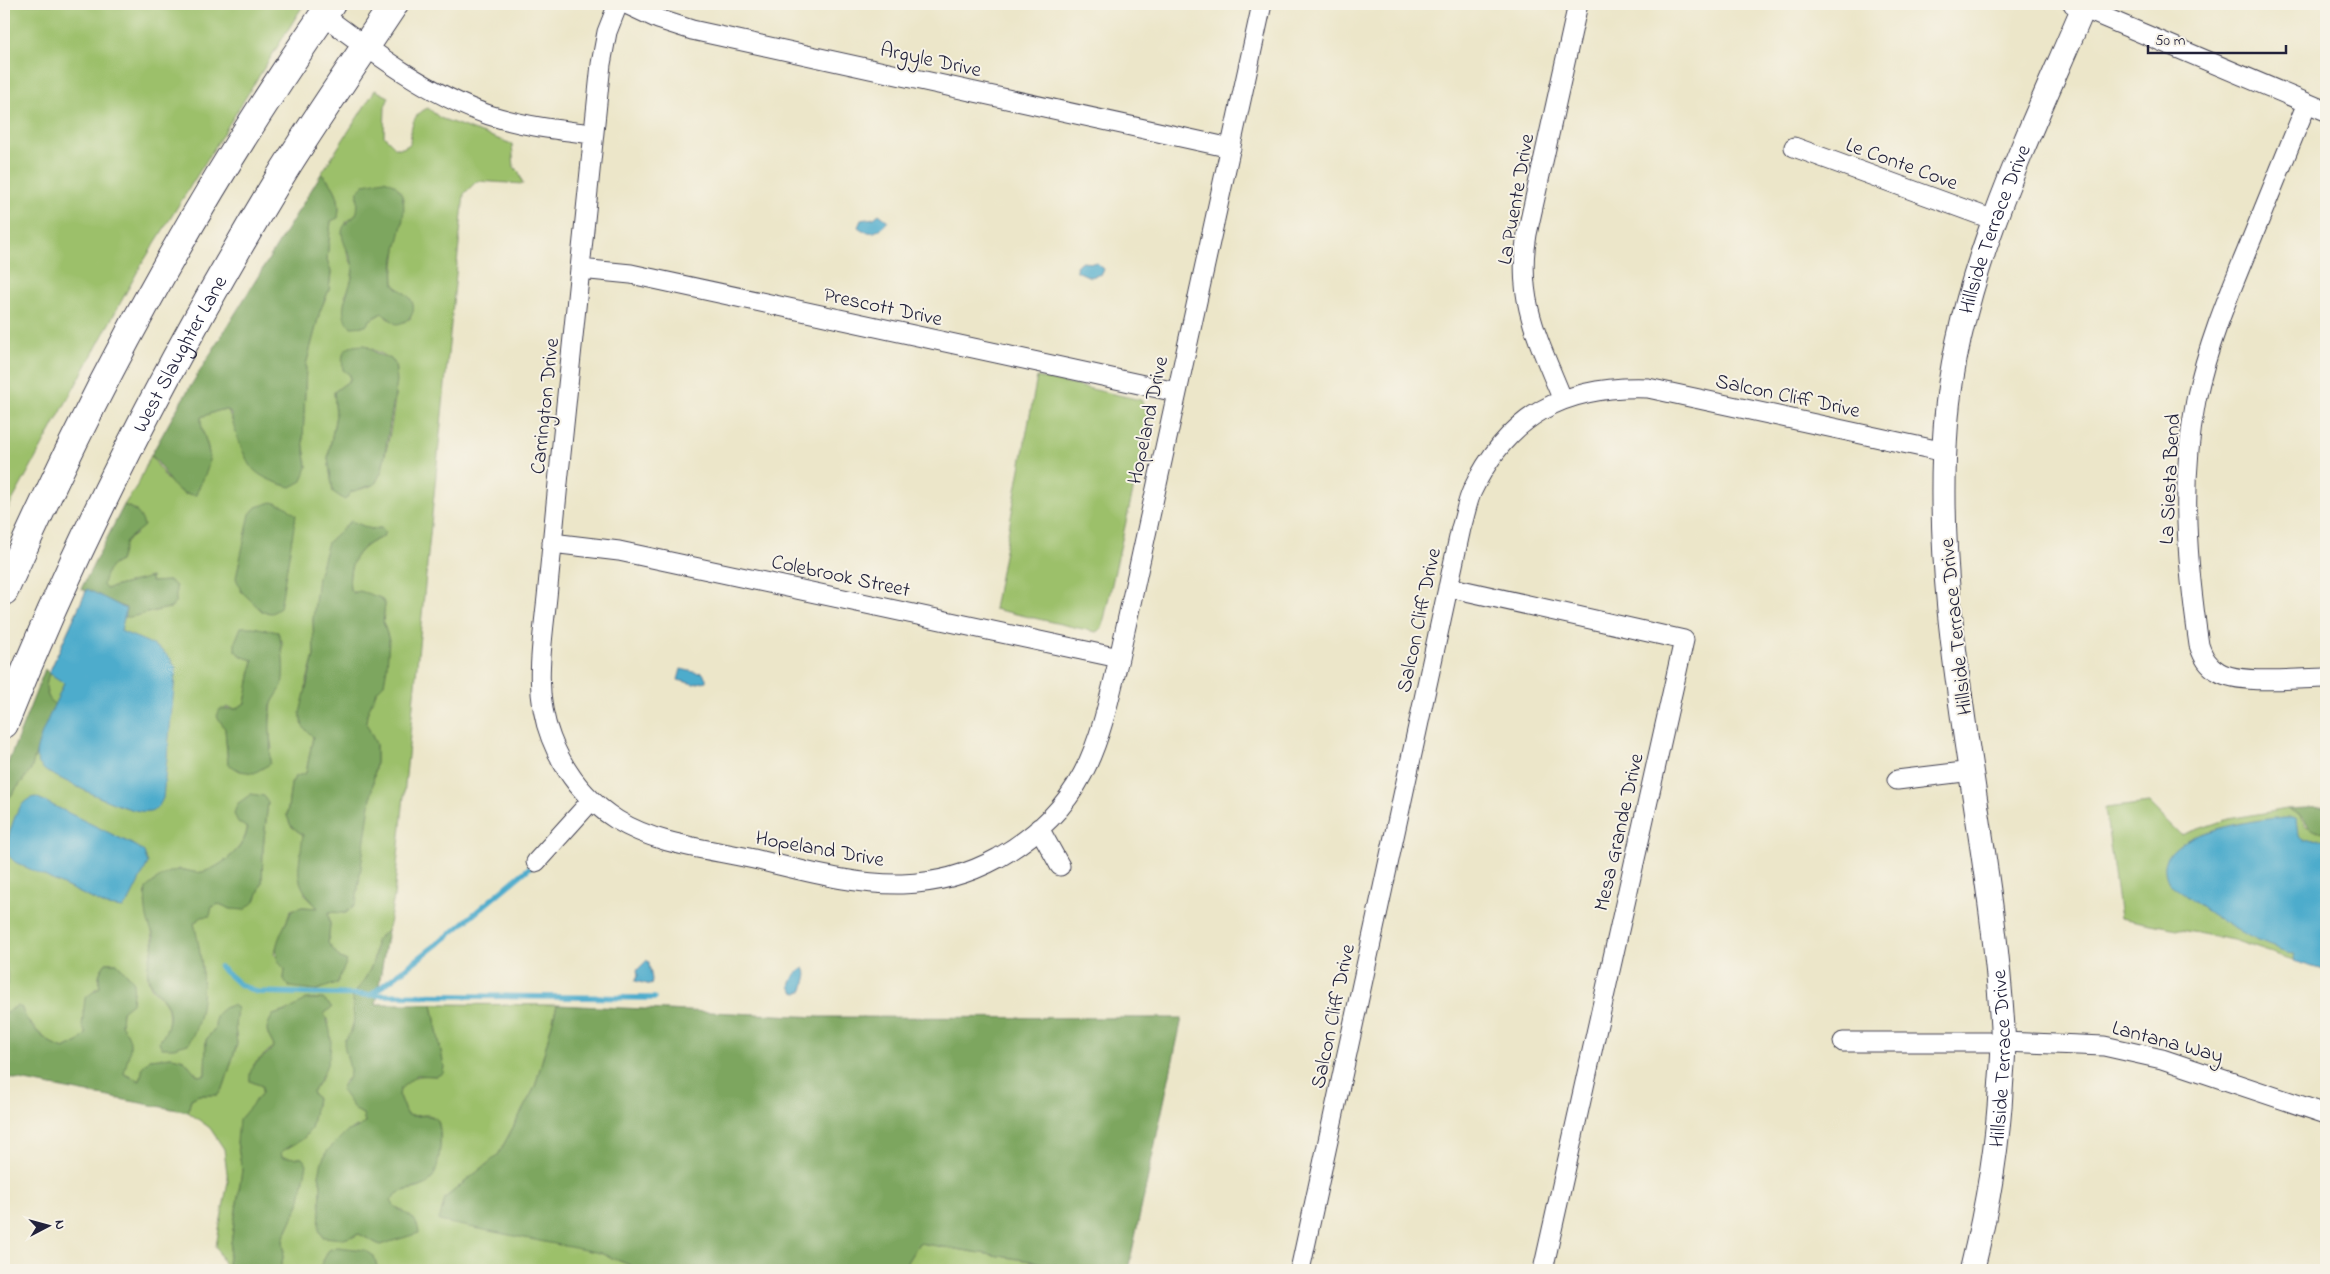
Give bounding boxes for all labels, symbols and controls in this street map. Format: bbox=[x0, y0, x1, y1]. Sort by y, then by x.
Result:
scale bar bbox=[2148, 22, 2285, 54]
text: 50 m bbox=[2155, 30, 2186, 52]
street label: Argyle Drive bbox=[877, 36, 984, 88]
street label: La Puente Drive bbox=[1491, 131, 1543, 267]
street label: Le Conte Cove bbox=[1841, 131, 1962, 199]
street label: Hillside Terrace Drive bbox=[1952, 140, 2040, 317]
street label: West Slaughter Lane bbox=[126, 270, 236, 438]
street label: Prescott Drive bbox=[820, 281, 945, 335]
street label: Carrington Drive bbox=[524, 336, 570, 476]
street label: Hopeland Drive bbox=[1121, 353, 1177, 487]
street label: Salcon Cliff Drive bbox=[1712, 367, 1863, 427]
street label: La Siesta Bend bbox=[2153, 413, 2189, 545]
street label: Hillside Terrace Drive bbox=[1933, 536, 1981, 717]
street label: Salcon Cliff Drive bbox=[1390, 545, 1450, 696]
street label: Colebrook Street bbox=[769, 548, 913, 606]
street label: Mesa Grande Drive bbox=[1587, 750, 1653, 914]
street label: Hopeland Drive bbox=[753, 824, 887, 876]
street label: Salcon Cliff Drive bbox=[1304, 941, 1364, 1092]
street label: Hillside Terrace Drive bbox=[1983, 968, 2020, 1149]
street label: Lantana Way bbox=[2108, 1014, 2226, 1074]
north arrow bbox=[22, 1202, 72, 1252]
text: N bbox=[49, 1219, 70, 1231]

